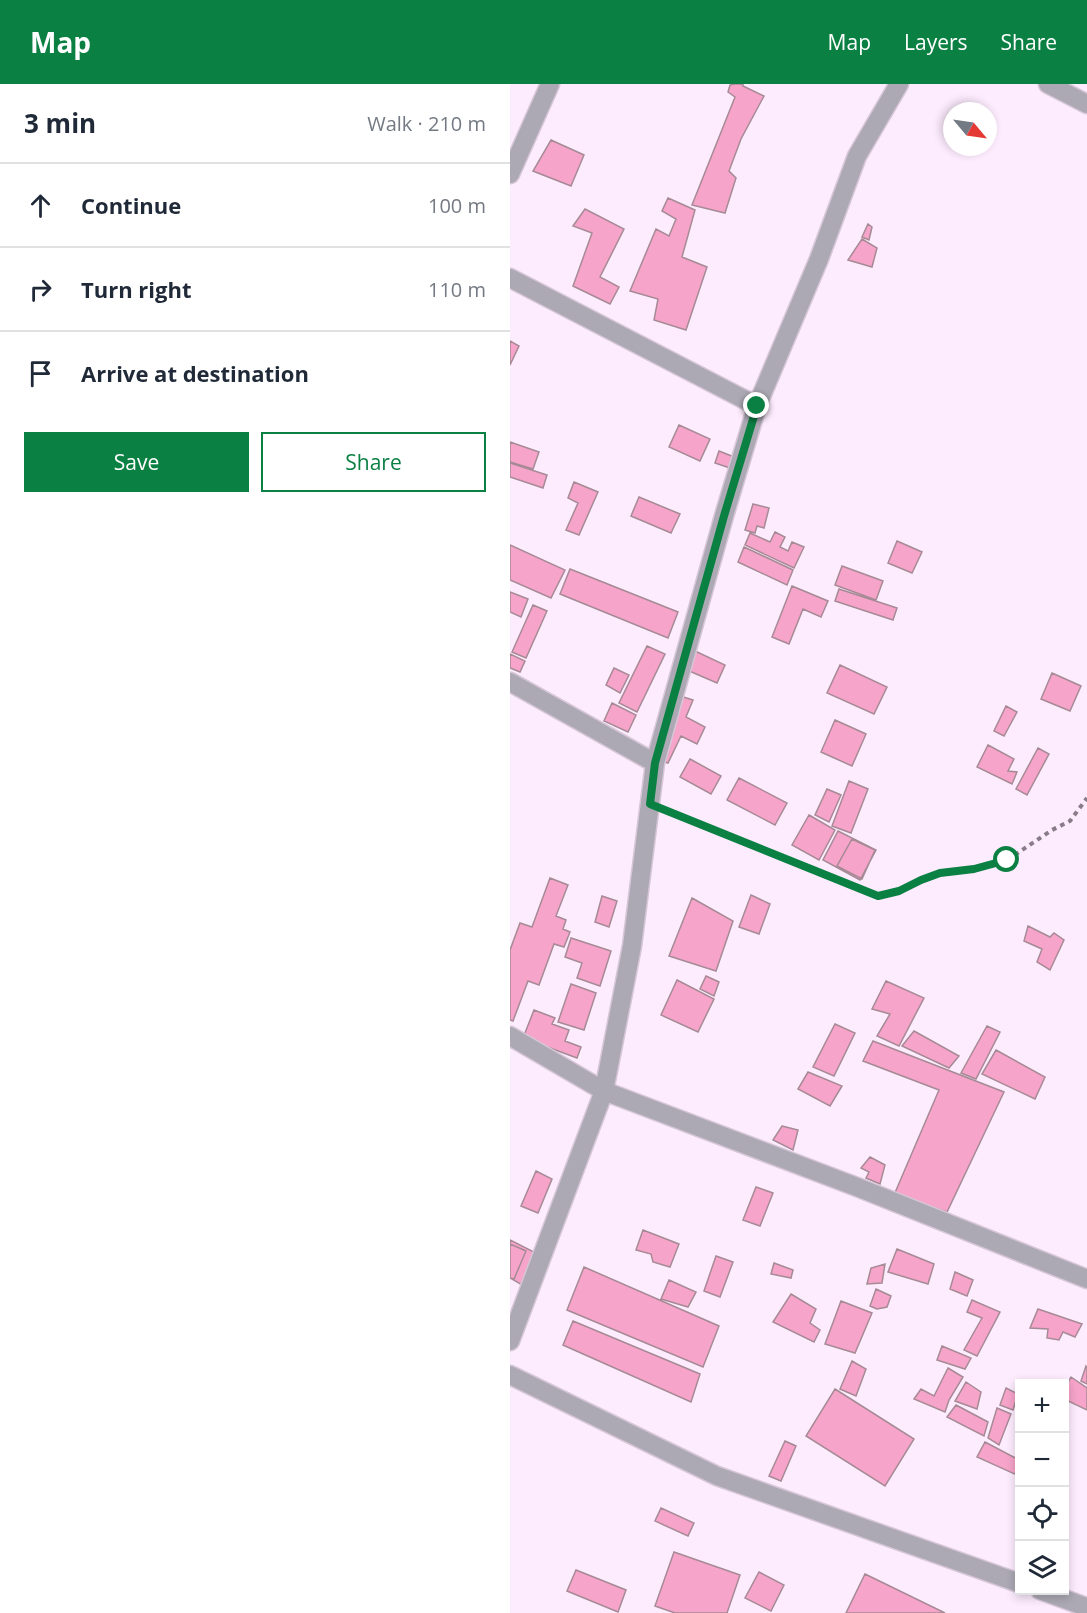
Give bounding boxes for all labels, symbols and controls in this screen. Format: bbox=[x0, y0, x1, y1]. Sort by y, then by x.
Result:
text: Map bbox=[30, 23, 91, 61]
text: Map bbox=[828, 28, 871, 56]
text: Layers bbox=[904, 28, 968, 56]
text: Share bbox=[1001, 28, 1057, 56]
north arrow bbox=[943, 102, 997, 156]
text: 3 min bbox=[24, 105, 96, 141]
text: Walk · 210 m bbox=[367, 110, 486, 137]
icon: ahead bbox=[24, 189, 57, 222]
text: Continue bbox=[81, 190, 181, 220]
text: 100 m bbox=[428, 192, 486, 219]
icon: right bbox=[24, 273, 57, 306]
text: Turn right bbox=[81, 274, 192, 304]
text: 110 m bbox=[428, 276, 486, 303]
icon: arrive bbox=[24, 357, 57, 390]
text: Arrive at destination bbox=[81, 358, 309, 388]
route end bbox=[743, 392, 769, 418]
button: Save bbox=[24, 432, 249, 492]
button: Share bbox=[261, 432, 486, 492]
route start bbox=[993, 846, 1019, 872]
map controls bbox=[1015, 1379, 1069, 1595]
button: + bbox=[1015, 1379, 1069, 1433]
button: − bbox=[1015, 1433, 1069, 1487]
button: locate bbox=[1015, 1487, 1069, 1541]
button: layers bbox=[1015, 1541, 1069, 1595]

